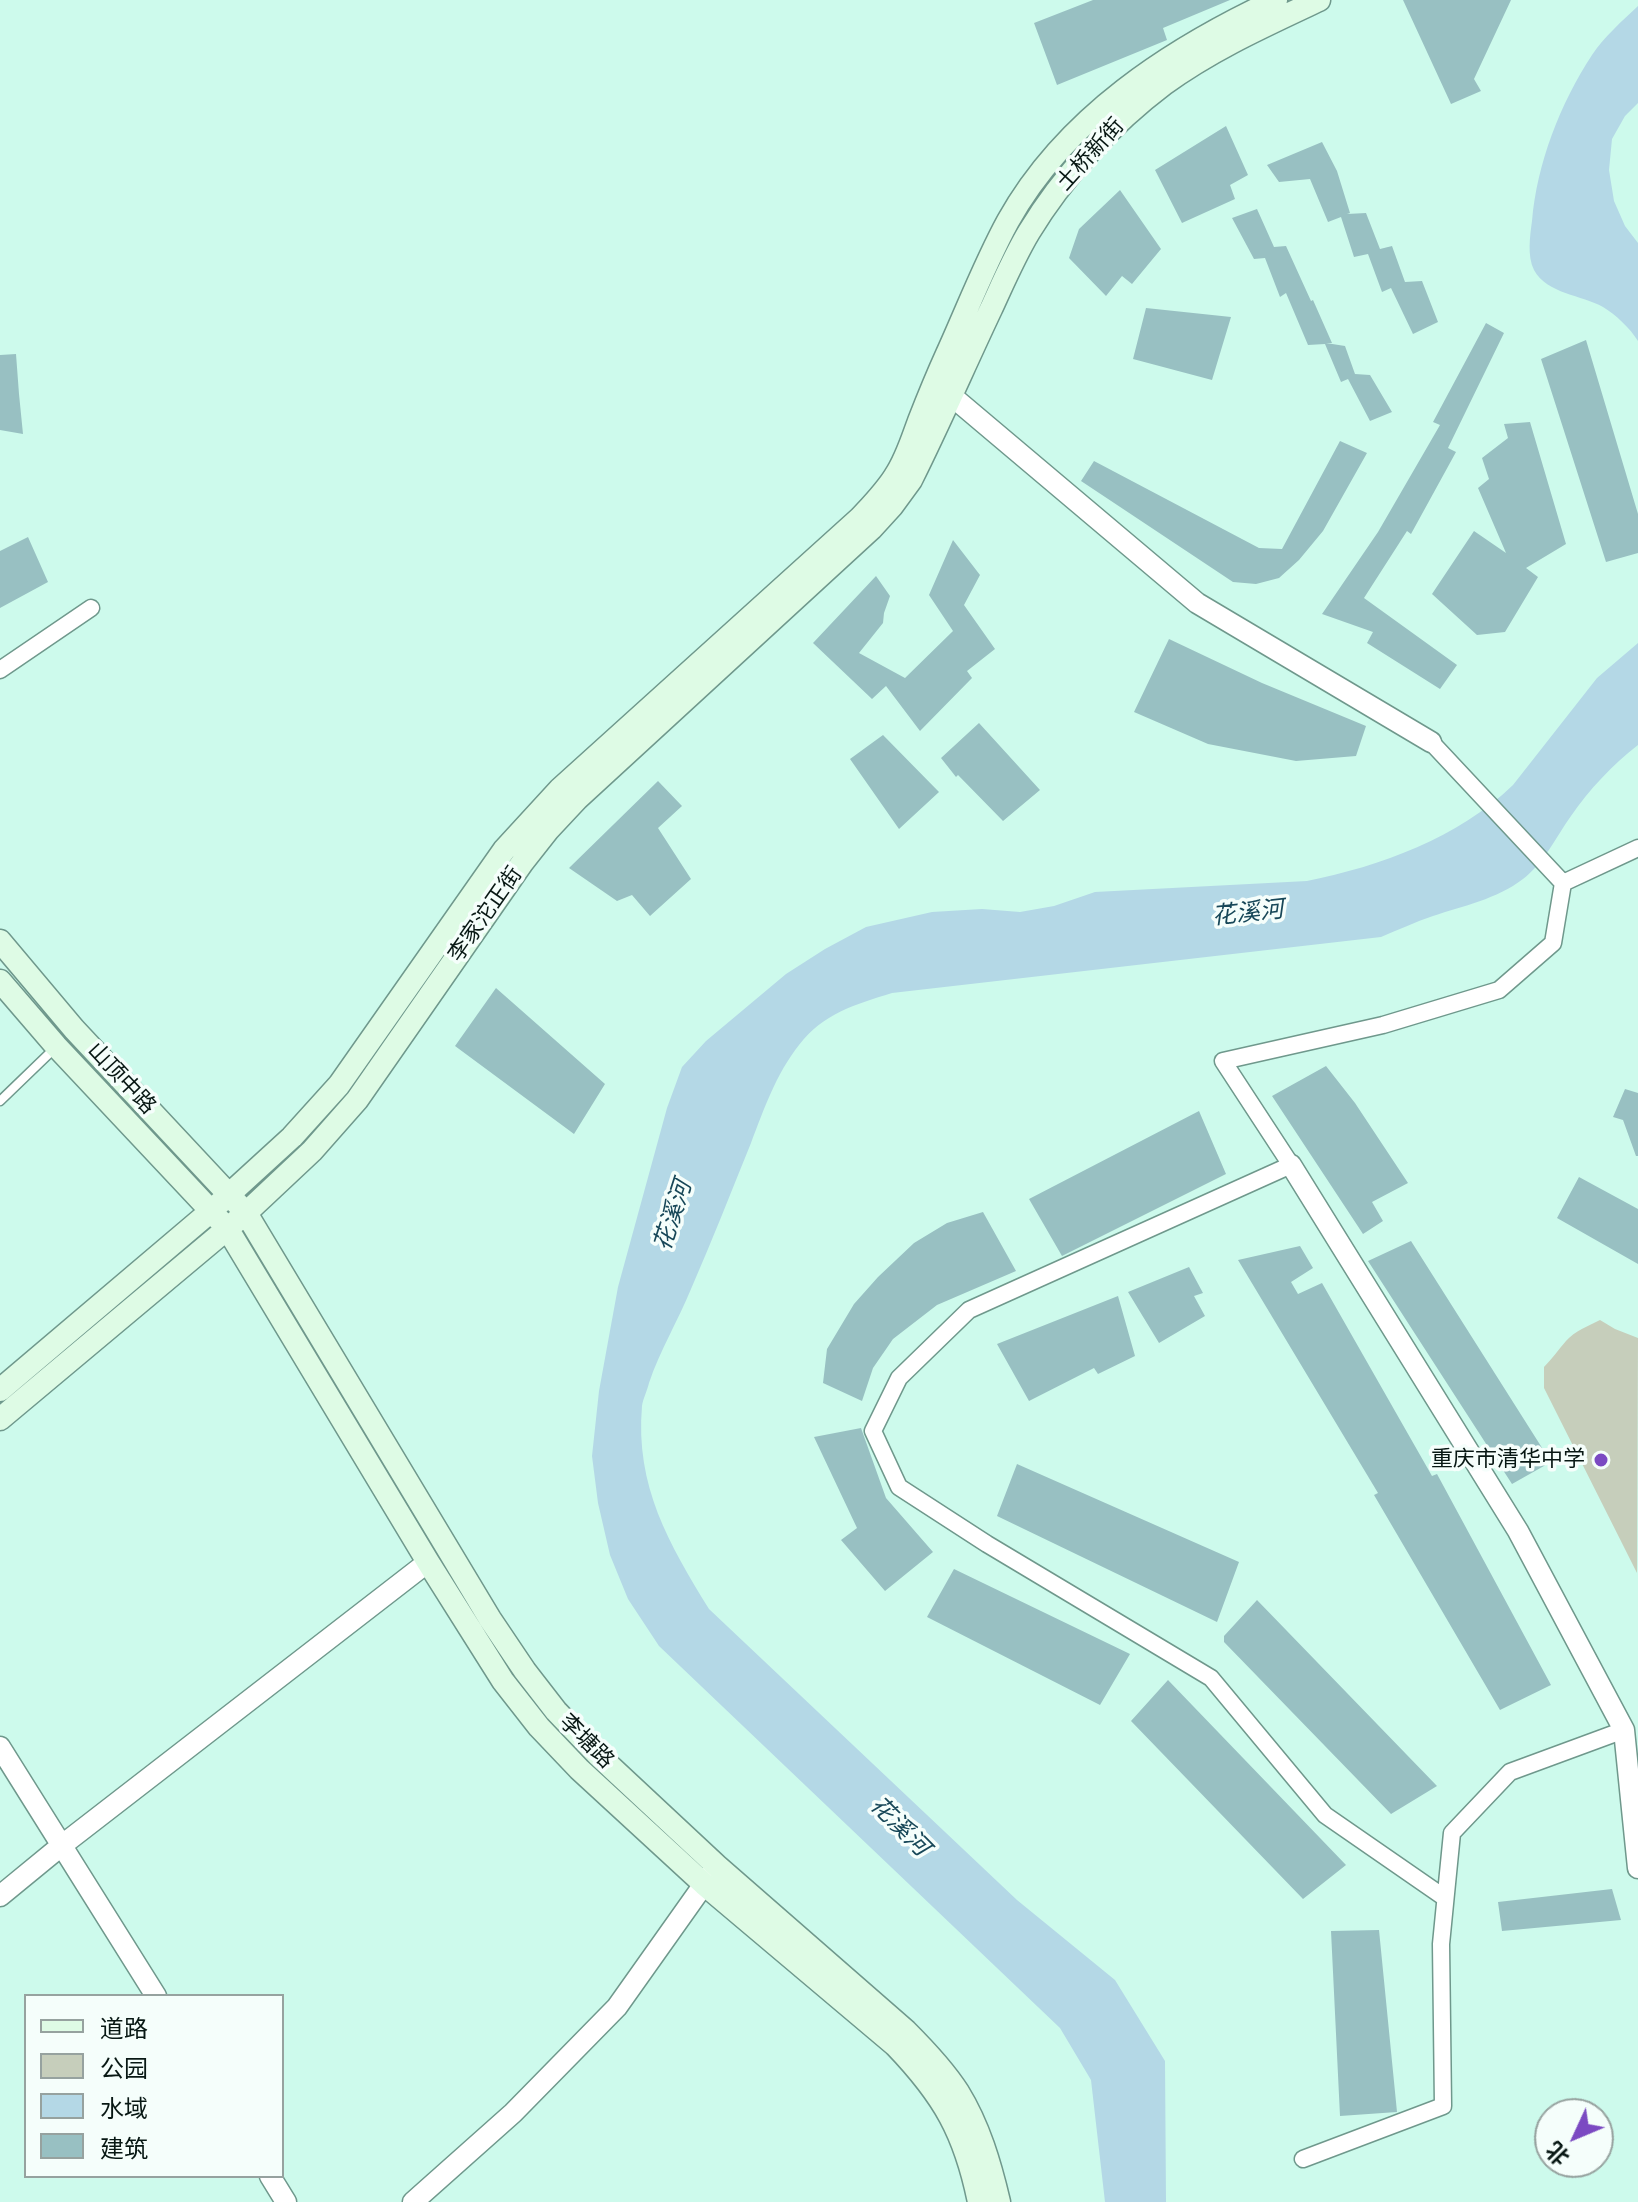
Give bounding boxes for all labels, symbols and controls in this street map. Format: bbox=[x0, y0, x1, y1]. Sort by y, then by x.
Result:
street label: 土桥新街 bbox=[1052, 113, 1130, 197]
street label: 李家沱正街 bbox=[444, 862, 528, 968]
water label: 花溪河 bbox=[1211, 896, 1285, 932]
street label: 山顶中路 bbox=[81, 1038, 161, 1120]
water label: 花溪河 bbox=[649, 1177, 699, 1255]
place label: 重庆市清华中学 bbox=[1431, 1447, 1585, 1473]
marker: 重庆市清华中学 bbox=[1592, 1451, 1610, 1469]
street label: 李塘路 bbox=[553, 1709, 619, 1775]
water label: 花溪河 bbox=[863, 1791, 935, 1863]
legend bbox=[24, 1994, 284, 2178]
text: 道路 bbox=[100, 2013, 148, 2044]
text: 公园 bbox=[100, 2053, 148, 2084]
text: 水域 bbox=[100, 2093, 148, 2124]
north arrow bbox=[1534, 2098, 1614, 2178]
text: 建筑 bbox=[100, 2133, 148, 2164]
text: 北 bbox=[1540, 2136, 1576, 2172]

